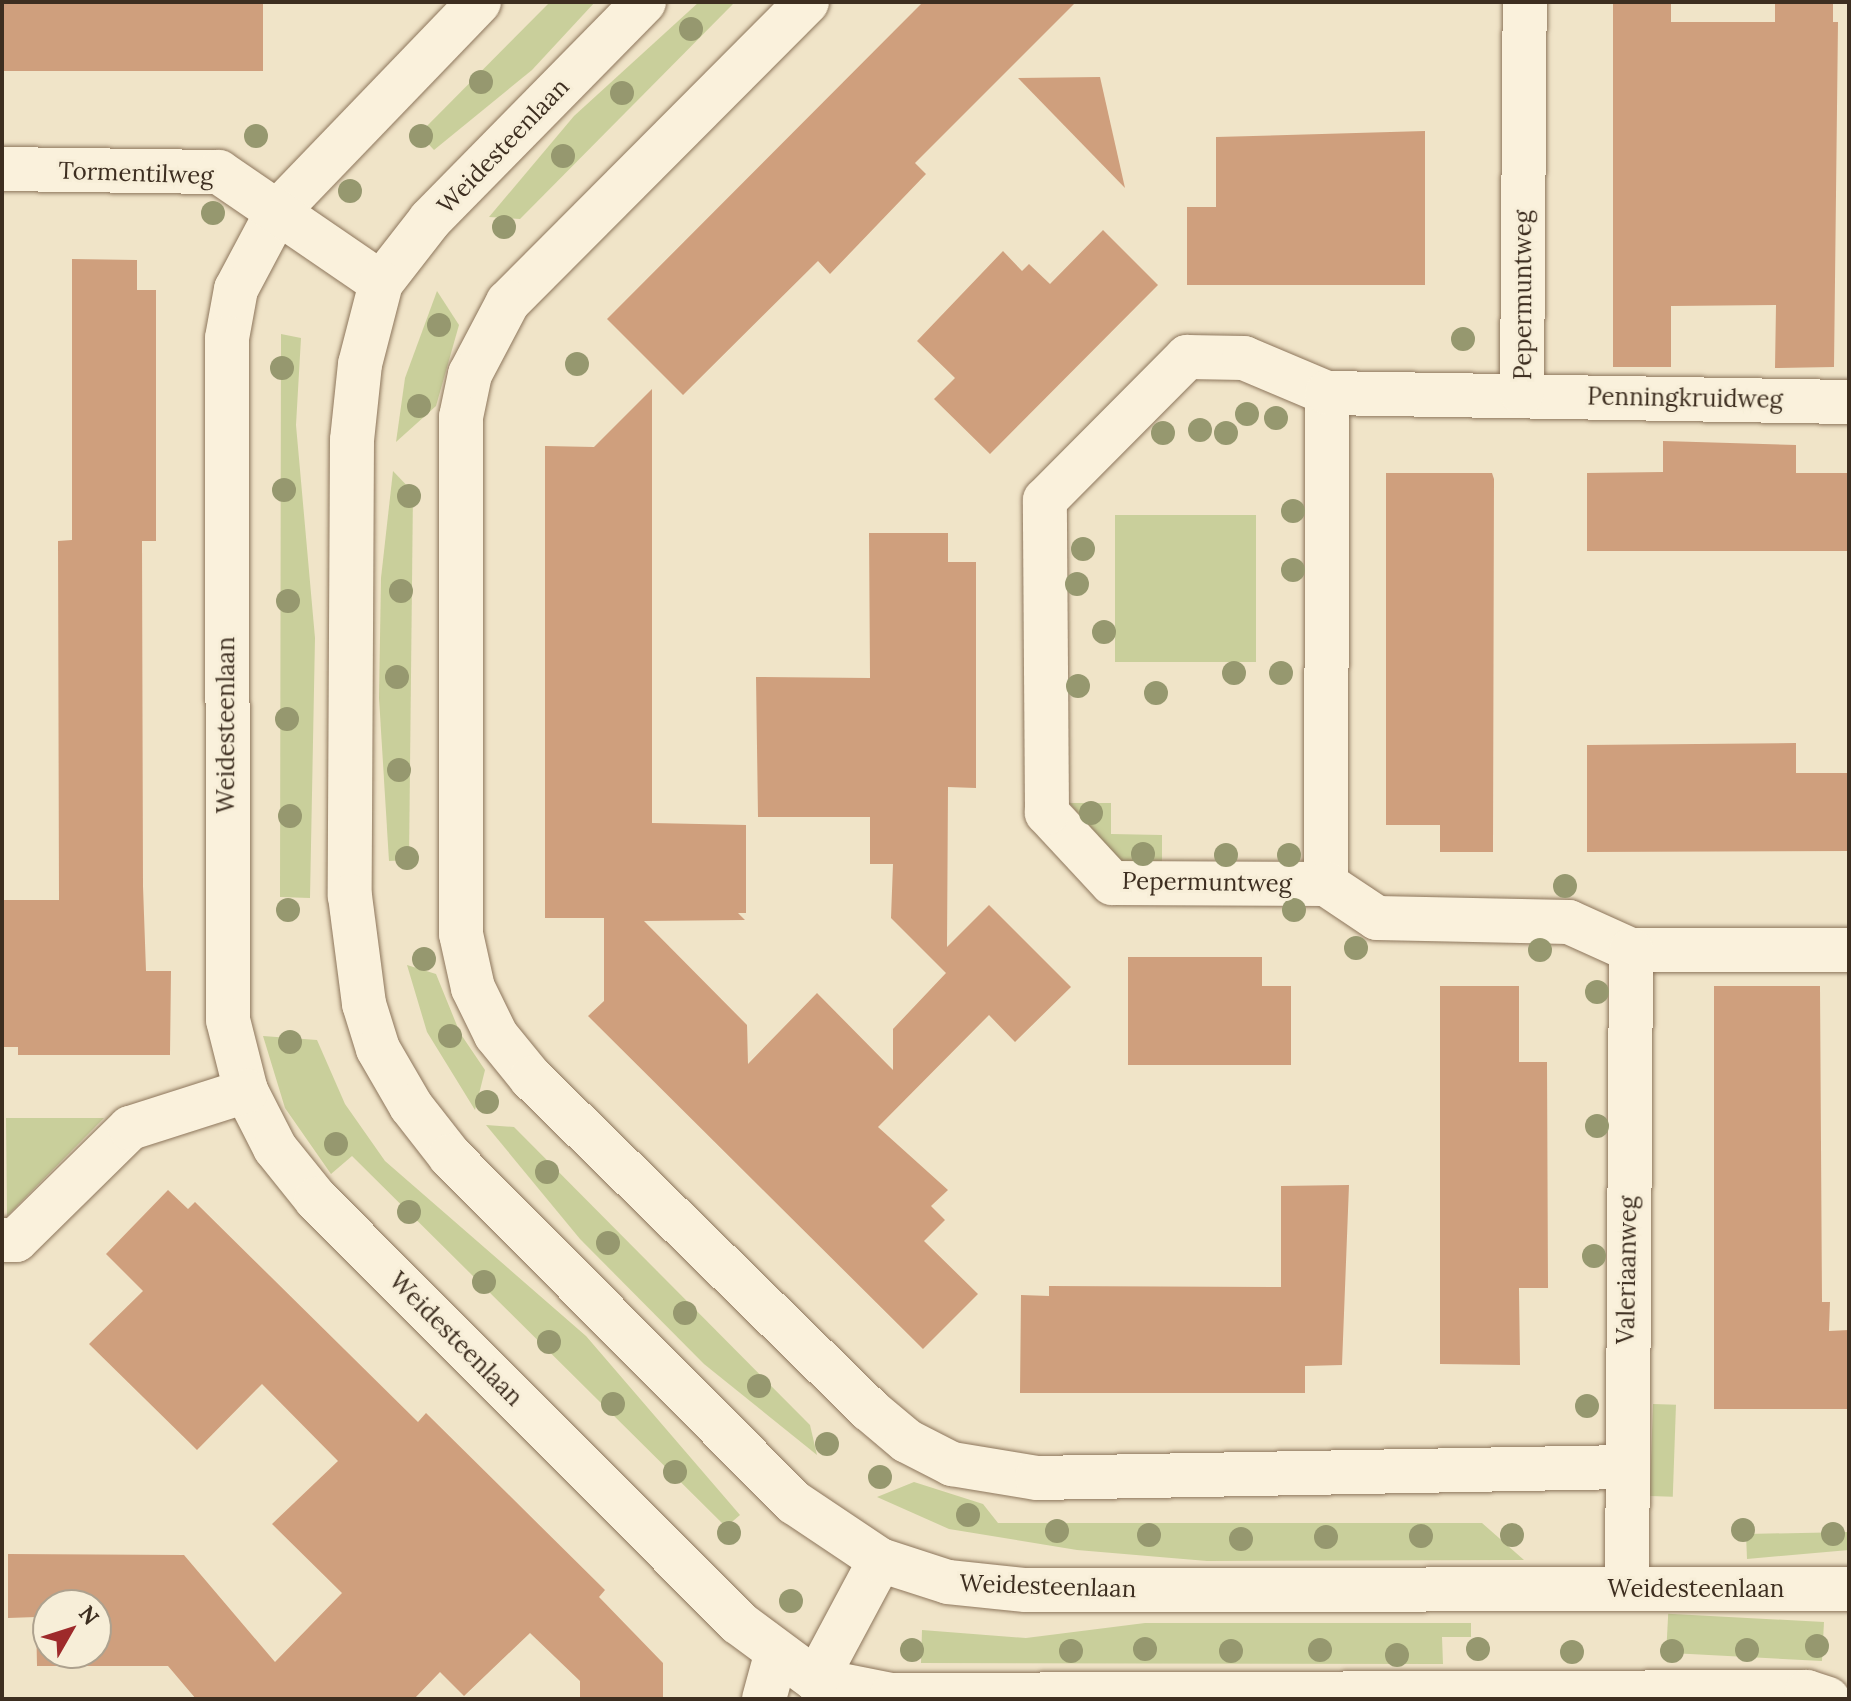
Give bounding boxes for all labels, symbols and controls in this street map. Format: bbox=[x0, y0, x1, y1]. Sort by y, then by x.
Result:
street label: Weidesteenlaan bbox=[431, 72, 575, 220]
street label: Tormentilweg bbox=[58, 156, 214, 190]
street label: Pepermuntweg bbox=[1509, 210, 1537, 380]
street label: Penningkruidweg bbox=[1587, 382, 1783, 414]
street label: Weidesteenlaan bbox=[212, 637, 240, 813]
street label: Pepermuntweg bbox=[1122, 866, 1292, 898]
street label: Valeriaanweg bbox=[1611, 1196, 1643, 1344]
street label: Weidesteenlaan bbox=[383, 1266, 529, 1412]
street label: Weidesteenlaan bbox=[959, 1569, 1137, 1603]
street label: Weidesteenlaan bbox=[1608, 1575, 1784, 1603]
north arrow bbox=[32, 1589, 112, 1669]
text: N bbox=[73, 1600, 105, 1631]

